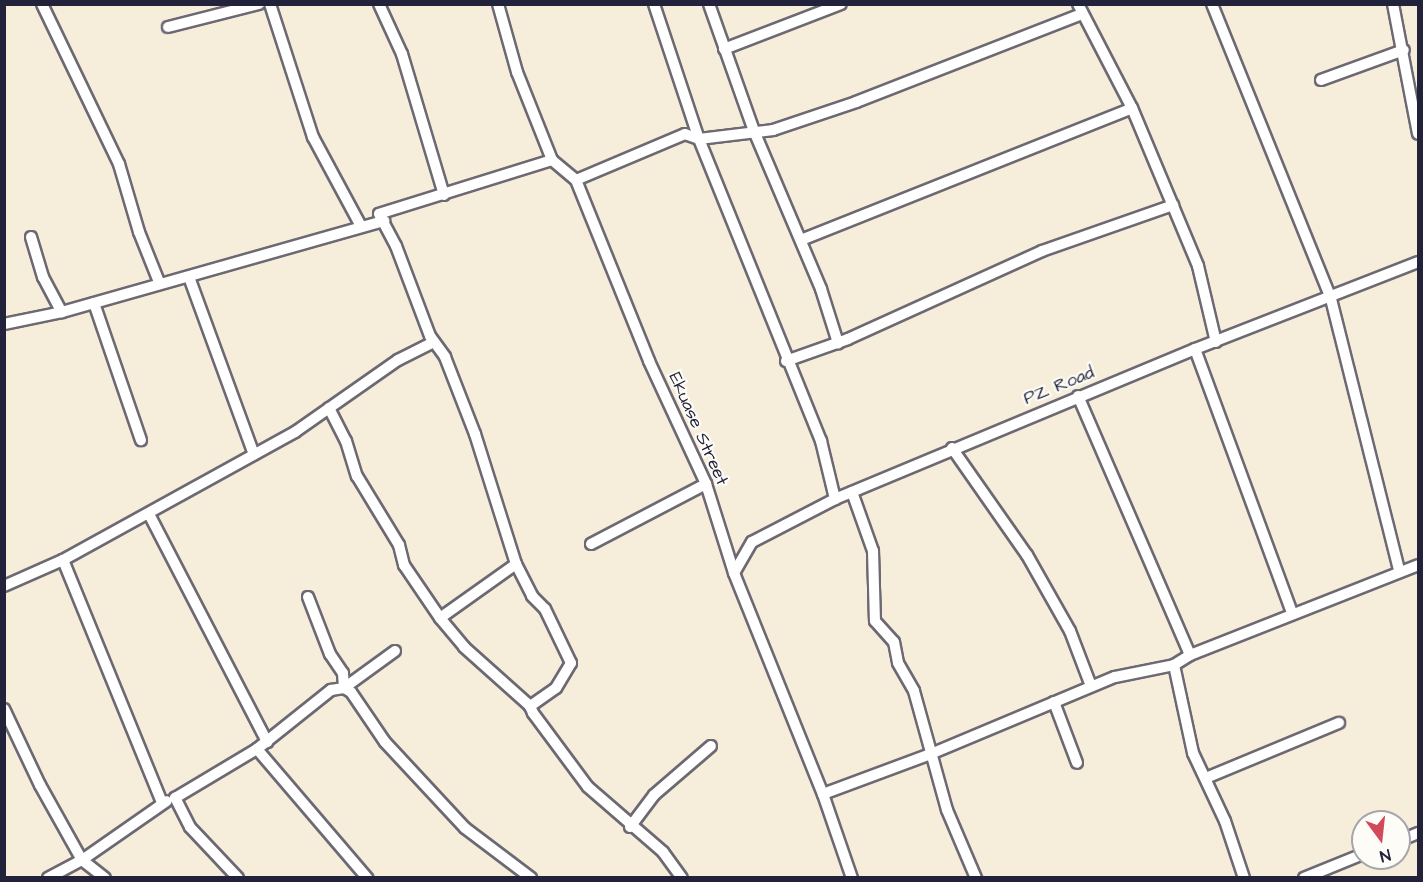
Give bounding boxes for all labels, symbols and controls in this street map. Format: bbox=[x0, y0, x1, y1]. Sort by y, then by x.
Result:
street label: PZ Road bbox=[1021, 362, 1097, 410]
street label: Ekuase Street bbox=[663, 369, 733, 489]
north arrow bbox=[1351, 810, 1411, 870]
text: N bbox=[1377, 844, 1393, 867]

